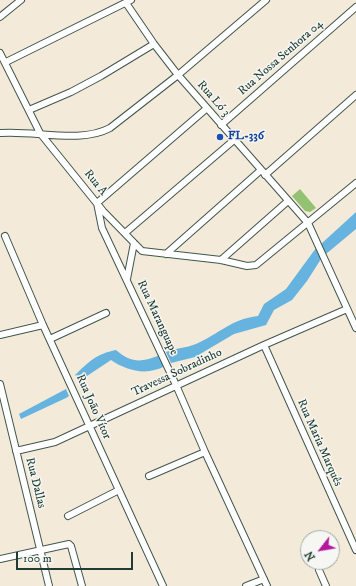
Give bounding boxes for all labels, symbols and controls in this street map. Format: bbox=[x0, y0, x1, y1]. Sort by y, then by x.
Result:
street label: Rua Nossa Senhora 04 bbox=[236, 17, 326, 99]
street label: Rua Ló 3 bbox=[193, 78, 233, 120]
place label: FL-336 bbox=[228, 130, 264, 144]
marker: FL-336 bbox=[215, 132, 225, 142]
street label: Rua A bbox=[80, 167, 110, 199]
street label: Rua Maranguape bbox=[133, 278, 181, 358]
street label: Travessa Sobradinho bbox=[130, 346, 224, 400]
street label: Rua João Vítor bbox=[72, 372, 114, 442]
street label: Rua Maria Marquês bbox=[293, 397, 345, 489]
street label: Rua Dallas bbox=[22, 456, 48, 510]
north arrow bbox=[300, 530, 340, 570]
scale bar bbox=[18, 544, 135, 570]
text: N bbox=[302, 548, 319, 563]
text: 100 m bbox=[23, 551, 52, 566]

